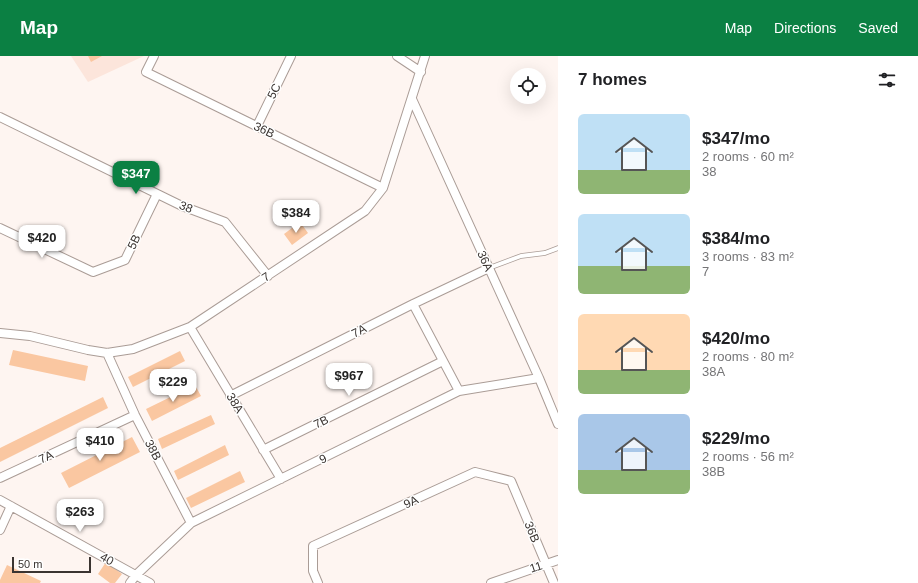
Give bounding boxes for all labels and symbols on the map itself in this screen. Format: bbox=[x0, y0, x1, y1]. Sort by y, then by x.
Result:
street label: 5C bbox=[264, 81, 284, 101]
street label: 36B bbox=[251, 119, 277, 141]
pin: $347 bbox=[112, 161, 160, 195]
street label: 38 bbox=[177, 198, 195, 216]
pin: $384 bbox=[272, 200, 320, 234]
pin: $420 bbox=[18, 225, 66, 259]
street label: 5B bbox=[124, 232, 144, 252]
street label: 36A bbox=[474, 248, 496, 274]
street label: 7 bbox=[259, 269, 273, 285]
street label: 7A bbox=[349, 321, 369, 341]
pin: $967 bbox=[325, 363, 373, 397]
pin: $229 bbox=[149, 369, 197, 403]
street label: 38A bbox=[223, 390, 247, 416]
street label: 7B bbox=[311, 412, 331, 432]
pin: $410 bbox=[76, 428, 124, 462]
street label: 38B bbox=[142, 437, 164, 463]
street label: 7A bbox=[36, 448, 56, 466]
street label: 9 bbox=[317, 451, 329, 467]
street label: 9A bbox=[401, 493, 421, 511]
pin: $263 bbox=[56, 499, 104, 533]
street label: 36B bbox=[522, 519, 542, 545]
street label: 40 bbox=[98, 550, 117, 569]
scale bar bbox=[12, 555, 91, 574]
street label: 11 bbox=[528, 558, 544, 576]

